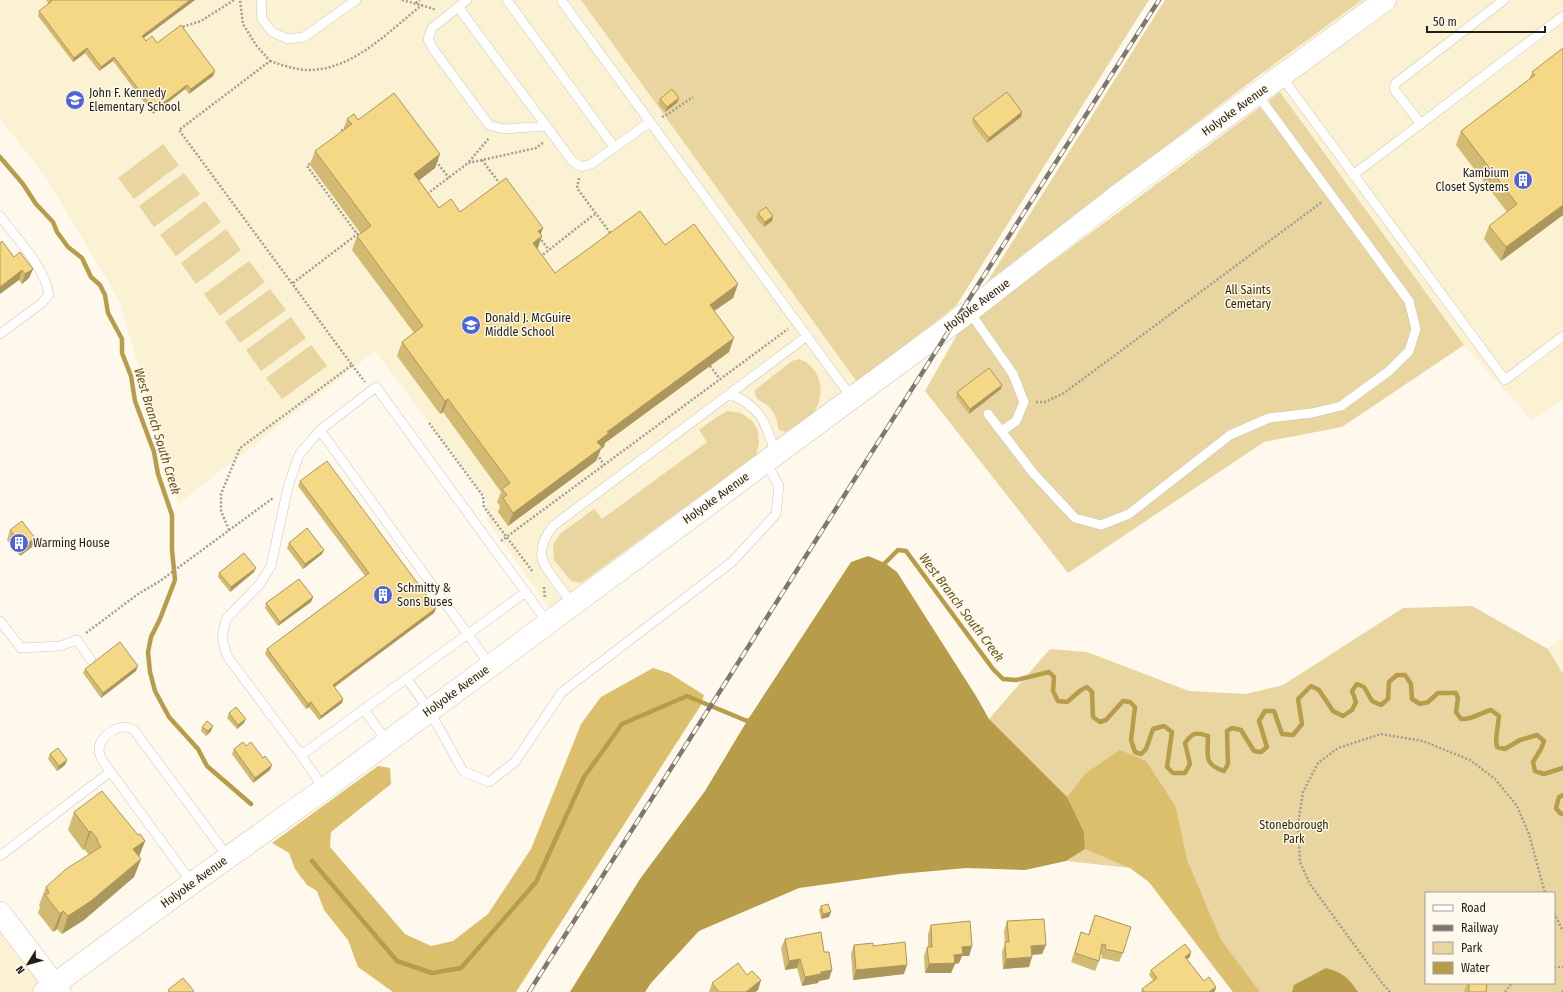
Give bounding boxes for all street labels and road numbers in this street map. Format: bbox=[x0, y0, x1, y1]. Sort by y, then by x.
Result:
street label: Holyoke Avenue bbox=[1199, 81, 1271, 139]
street label: Holyoke Avenue bbox=[941, 276, 1013, 334]
street label: Holyoke Avenue bbox=[680, 469, 752, 527]
street label: Holyoke Avenue bbox=[420, 662, 492, 720]
street label: Holyoke Avenue bbox=[158, 853, 230, 911]

